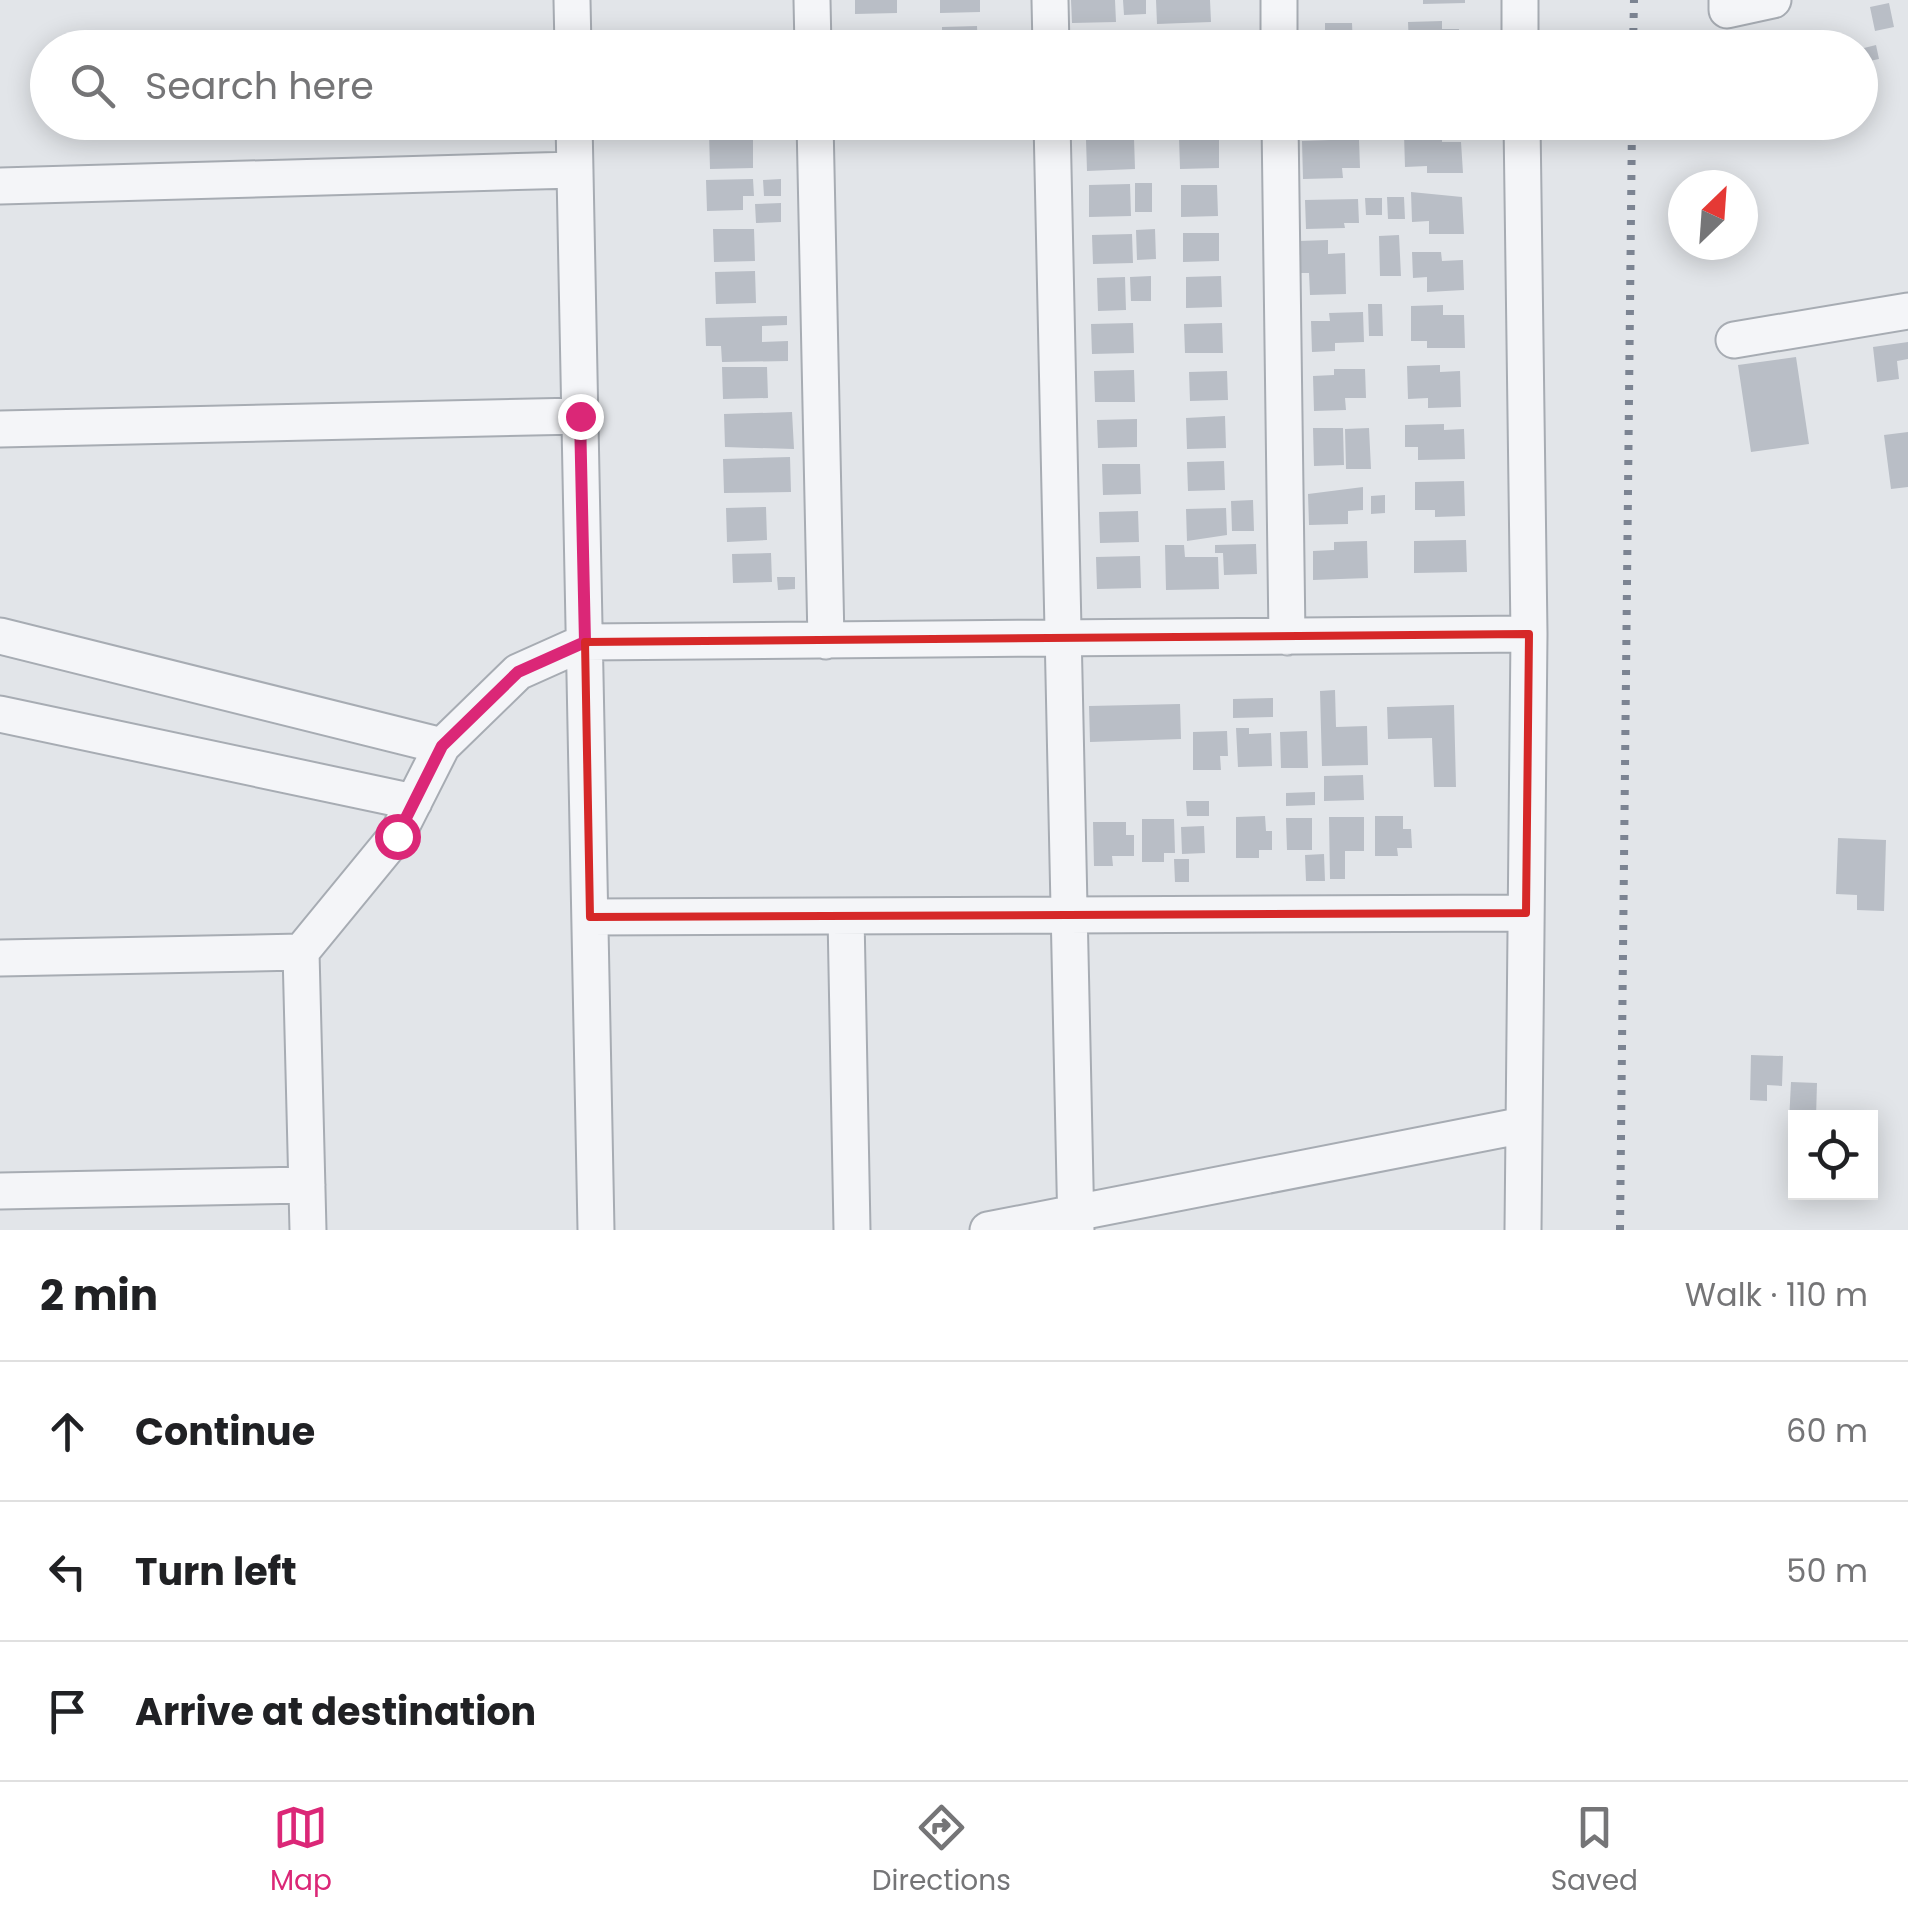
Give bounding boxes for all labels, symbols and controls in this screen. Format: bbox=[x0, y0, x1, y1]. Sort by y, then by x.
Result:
search box bbox=[30, 30, 1878, 140]
icon: search bbox=[65, 58, 120, 113]
text: Search here bbox=[145, 59, 374, 112]
north arrow bbox=[1668, 170, 1758, 260]
route end bbox=[558, 394, 604, 440]
route start bbox=[375, 814, 421, 860]
map controls bbox=[1788, 1110, 1878, 1200]
button: locate bbox=[1788, 1110, 1878, 1200]
text: 2 min bbox=[40, 1266, 158, 1325]
text: Walk · 110 m bbox=[1685, 1272, 1868, 1317]
icon: ahead bbox=[40, 1404, 95, 1459]
text: Continue bbox=[135, 1405, 315, 1458]
text: 60 m bbox=[1786, 1408, 1868, 1453]
icon: left bbox=[40, 1544, 95, 1599]
text: Turn left bbox=[135, 1545, 297, 1598]
text: 50 m bbox=[1786, 1548, 1868, 1593]
icon: arrive bbox=[40, 1684, 95, 1739]
text: Arrive at destination bbox=[135, 1685, 536, 1738]
tab: Map bbox=[270, 1800, 332, 1902]
tab: Directions bbox=[872, 1800, 1011, 1902]
tab: Saved bbox=[1551, 1800, 1638, 1902]

